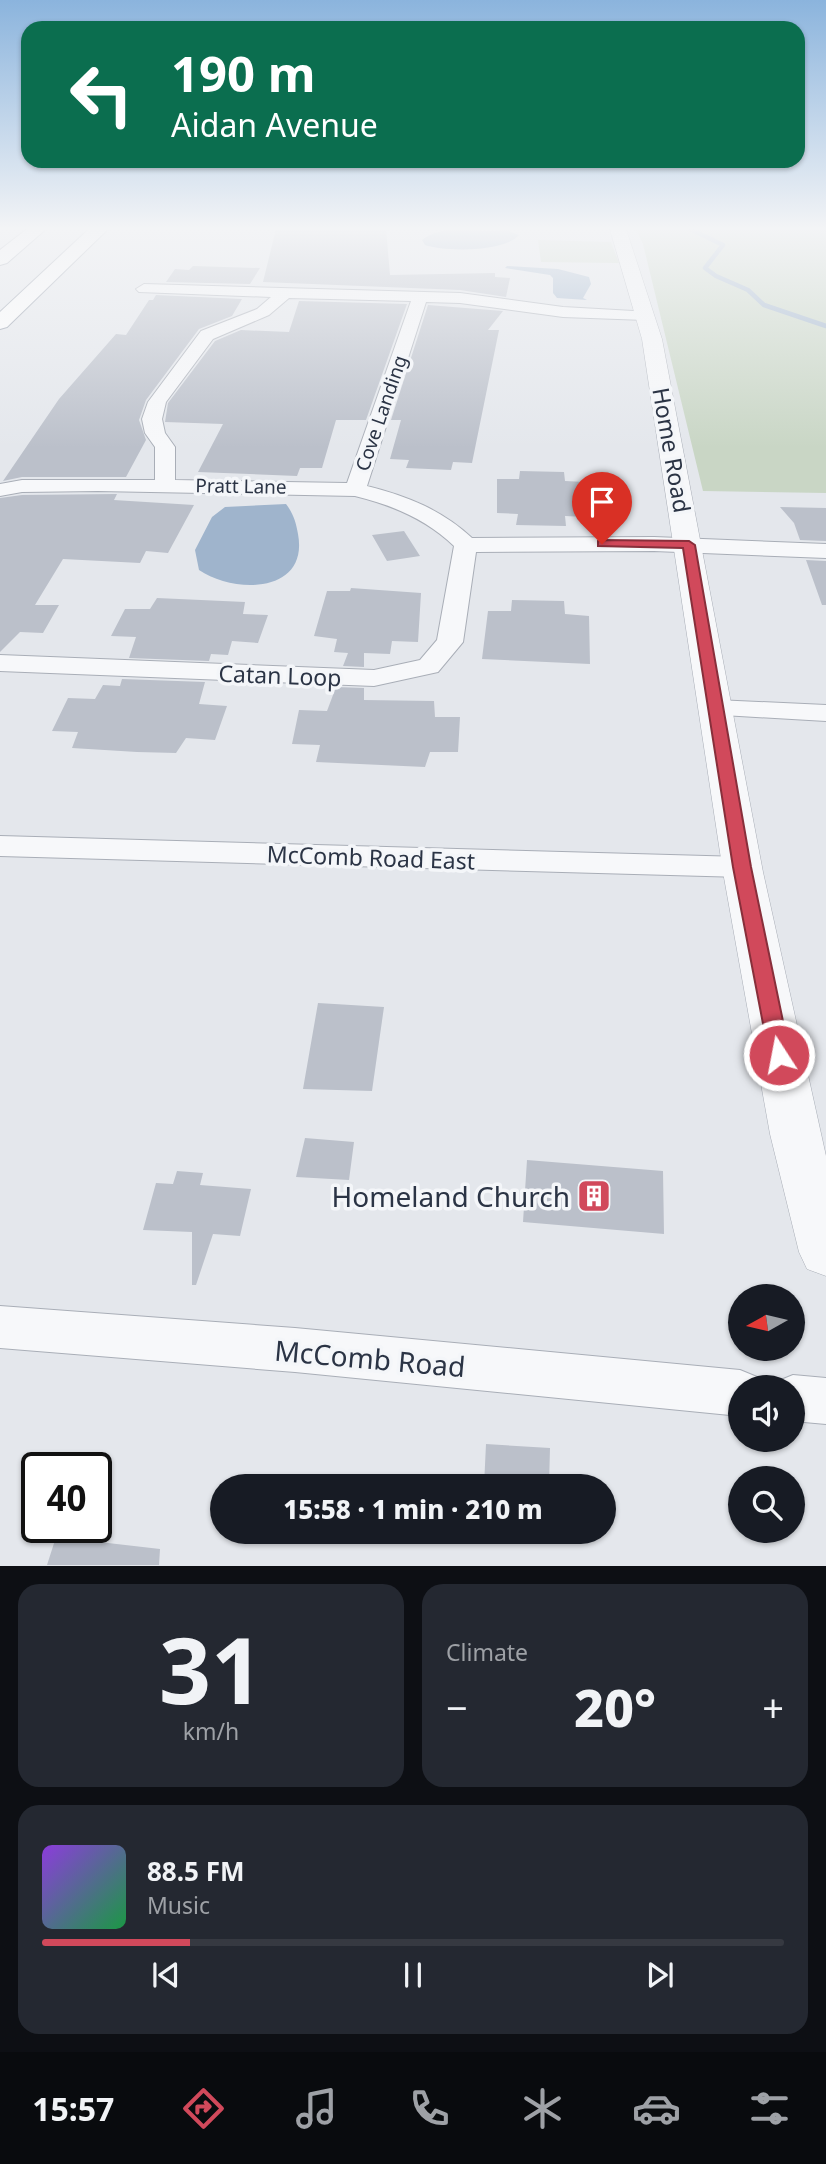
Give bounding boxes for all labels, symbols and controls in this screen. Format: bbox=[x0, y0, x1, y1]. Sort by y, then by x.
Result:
text: 190 m bbox=[171, 40, 316, 106]
icon: left bbox=[56, 49, 147, 140]
text: Aidan Avenue bbox=[171, 103, 378, 146]
street label: Cove Landing bbox=[349, 352, 413, 474]
street label: Home Road bbox=[645, 385, 699, 515]
street label: Pratt Lane bbox=[195, 472, 287, 500]
pin bbox=[572, 472, 632, 544]
icon: arrive bbox=[583, 483, 621, 521]
street label: Catan Loop bbox=[218, 657, 342, 693]
street label: McComb Road East bbox=[266, 837, 476, 877]
position arrow bbox=[742, 1018, 816, 1092]
place label: Homeland Church bbox=[332, 1177, 570, 1215]
building icon: Homeland Church bbox=[575, 1177, 613, 1215]
north arrow bbox=[728, 1284, 805, 1362]
map controls bbox=[728, 1284, 805, 1543]
street label: McComb Road bbox=[273, 1331, 467, 1385]
button: sound bbox=[728, 1375, 805, 1452]
speed limit sign: 40 bbox=[21, 1452, 112, 1543]
button: search bbox=[728, 1466, 805, 1543]
text: 15:58 · 1 min · 210 m bbox=[283, 1491, 543, 1527]
text: 31 bbox=[159, 1607, 263, 1731]
text: Climate bbox=[446, 1636, 528, 1668]
text: 20° bbox=[574, 1671, 656, 1742]
text: − bbox=[446, 1681, 468, 1733]
text: + bbox=[762, 1681, 784, 1733]
text: km/h bbox=[183, 1715, 239, 1747]
text: 88.5 FM bbox=[147, 1853, 244, 1889]
text: Music bbox=[147, 1889, 210, 1921]
icon: previous bbox=[147, 1956, 185, 1994]
icon: pause bbox=[394, 1956, 432, 1994]
icon: next bbox=[641, 1956, 679, 1994]
icon: directions bbox=[179, 2084, 228, 2133]
icon: music bbox=[292, 2084, 341, 2133]
icon: phone bbox=[405, 2084, 454, 2133]
icon: climate bbox=[518, 2084, 567, 2133]
icon: car bbox=[632, 2084, 681, 2133]
icon: filters bbox=[745, 2084, 794, 2133]
text: 15:57 bbox=[32, 2087, 114, 2130]

